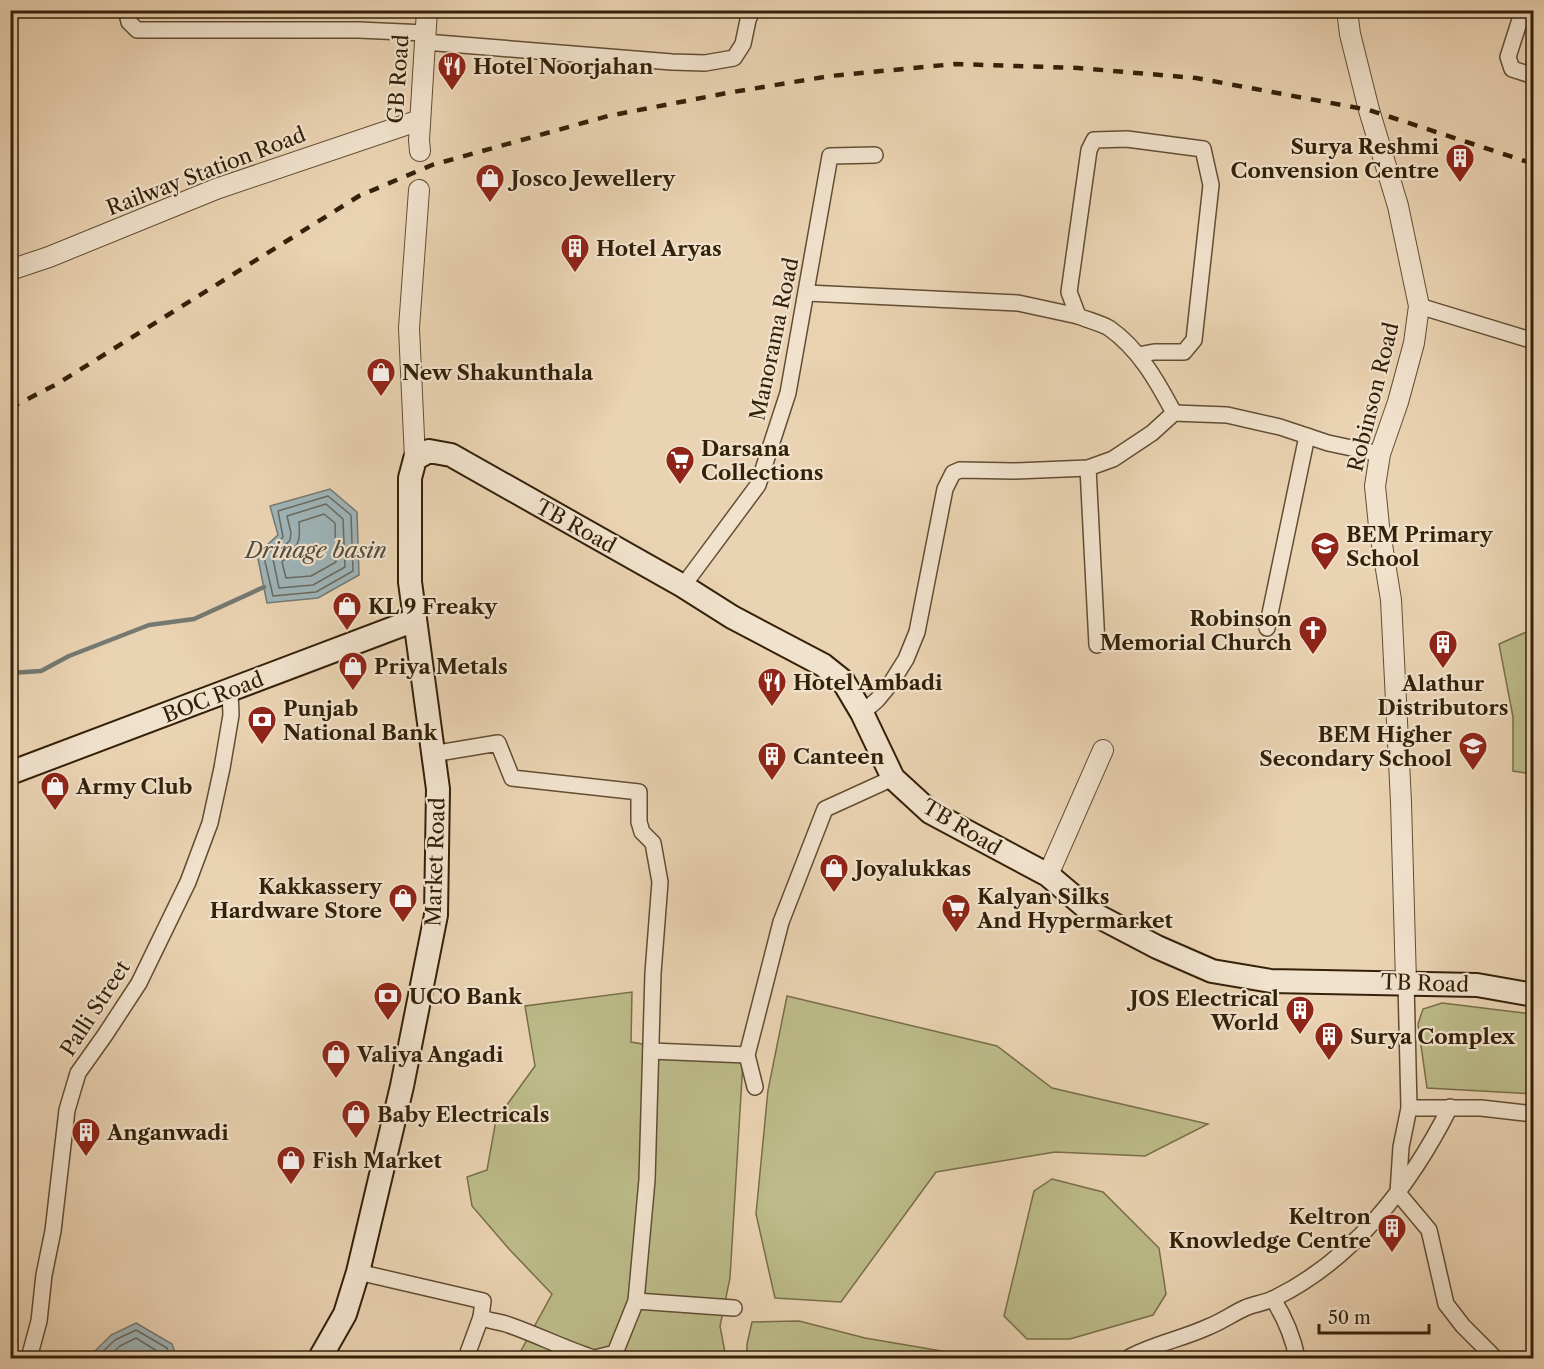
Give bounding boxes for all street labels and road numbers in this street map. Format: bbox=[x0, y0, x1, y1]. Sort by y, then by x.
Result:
street label: GB Road bbox=[382, 33, 414, 124]
street label: Railway Station Road bbox=[103, 121, 309, 221]
street label: Manorama Road bbox=[745, 255, 804, 423]
street label: Robinson Road bbox=[1342, 320, 1404, 474]
street label: TB Road bbox=[531, 494, 621, 558]
street label: BOC Road bbox=[159, 666, 267, 728]
street label: TB Road bbox=[918, 794, 1006, 860]
street label: Market Road bbox=[420, 797, 450, 927]
street label: Palli Street bbox=[55, 955, 135, 1060]
street label: TB Road bbox=[1381, 969, 1470, 997]

